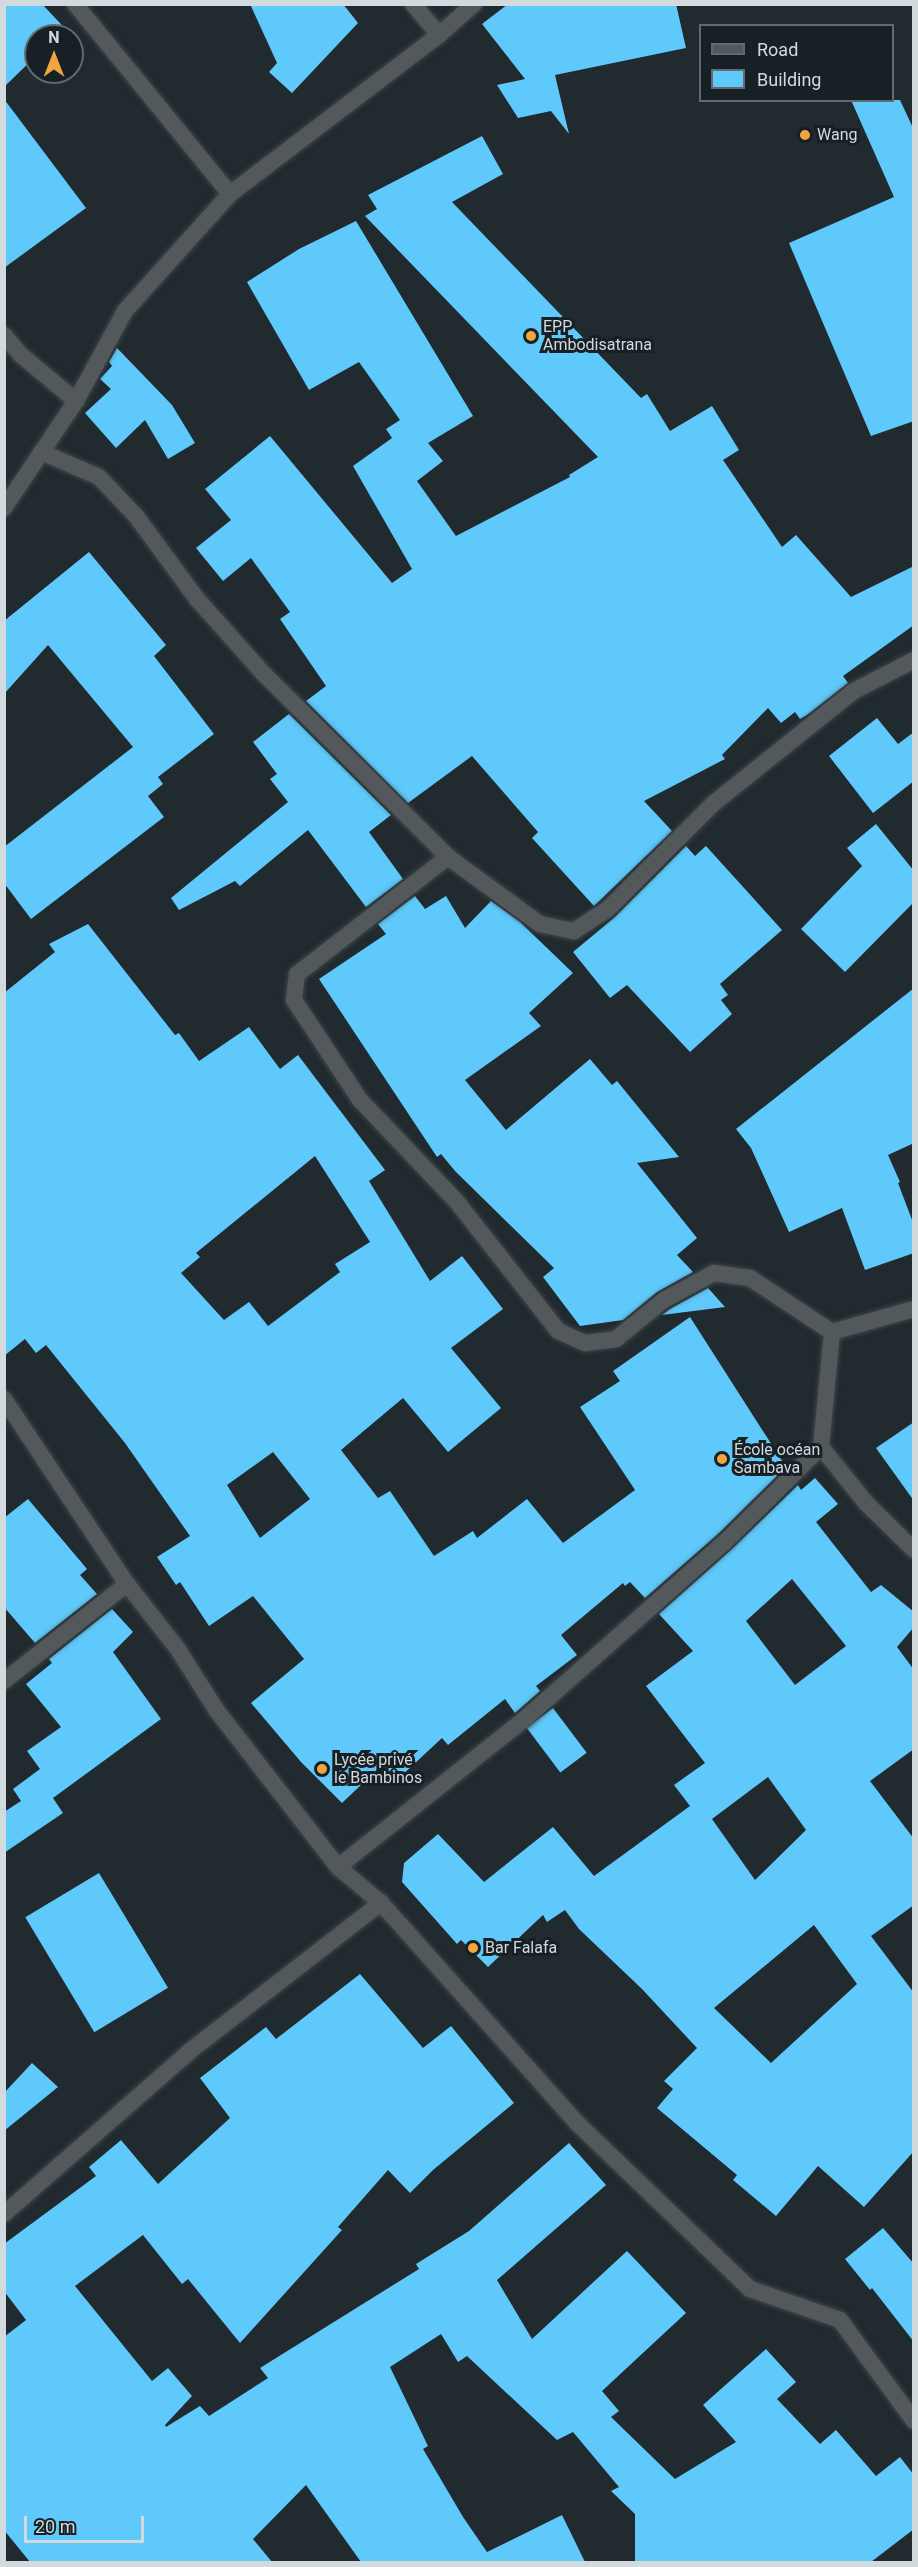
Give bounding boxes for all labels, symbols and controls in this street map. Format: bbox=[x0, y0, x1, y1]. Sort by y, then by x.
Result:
north arrow bbox=[24, 24, 84, 84]
legend bbox=[699, 24, 894, 102]
text: N bbox=[48, 28, 60, 47]
text: Road bbox=[757, 39, 798, 60]
text: Building bbox=[757, 69, 821, 90]
place label: Wang bbox=[817, 125, 857, 145]
marker: Wang bbox=[798, 128, 812, 142]
place label: EPP Ambodisatrana bbox=[543, 317, 652, 355]
marker: EPP Ambodisatrana bbox=[524, 329, 538, 343]
place label: École océan Sambava bbox=[734, 1440, 820, 1478]
marker: École océan Sambava bbox=[715, 1452, 729, 1466]
place label: Lycée privé le Bambinos bbox=[334, 1750, 422, 1788]
marker: Lycée privé le Bambinos bbox=[315, 1762, 329, 1776]
place label: Bar Falafa bbox=[485, 1938, 557, 1958]
marker: Bar Falafa bbox=[466, 1941, 480, 1955]
scale bar bbox=[27, 2504, 147, 2542]
text: 20 m bbox=[35, 2516, 75, 2537]

